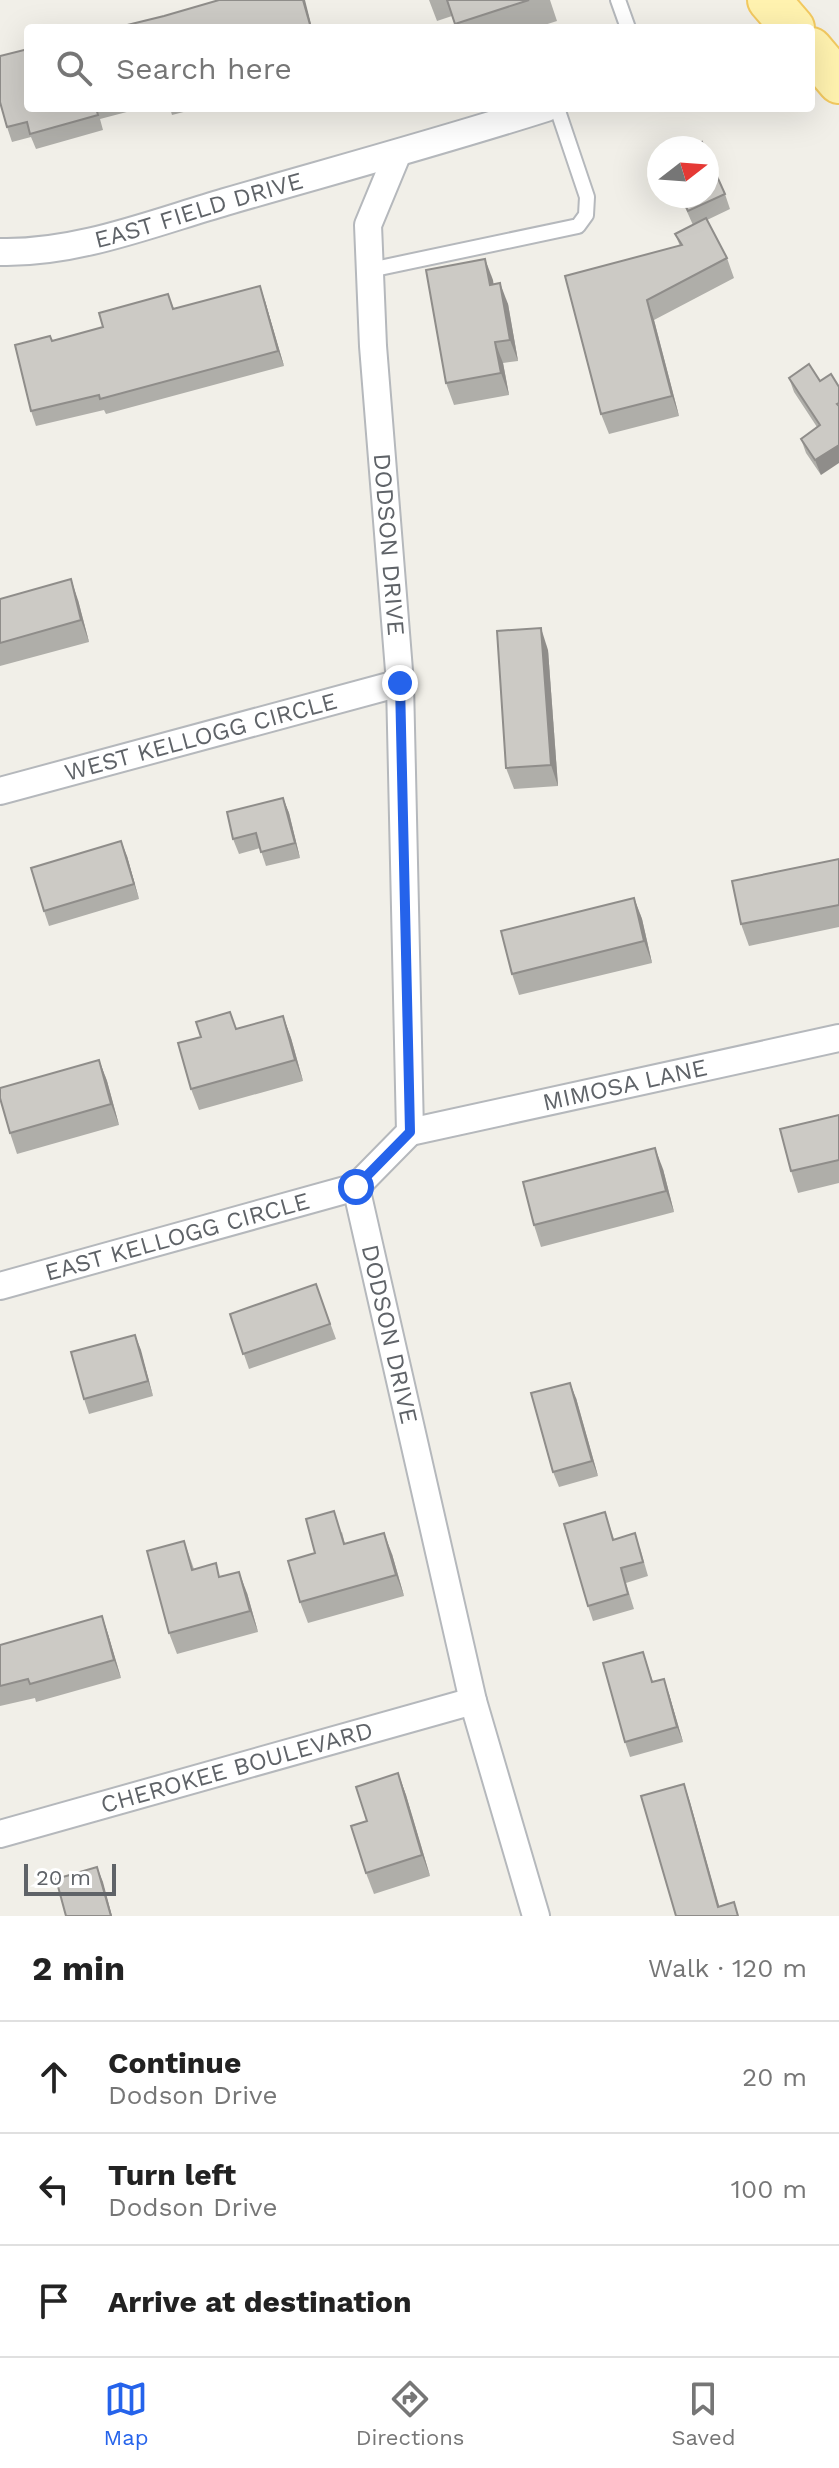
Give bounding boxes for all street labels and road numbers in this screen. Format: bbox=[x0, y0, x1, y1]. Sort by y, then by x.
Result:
street label: EAST FIELD DRIVE bbox=[92, 166, 306, 254]
street label: DODSON DRIVE bbox=[368, 452, 410, 637]
street label: WEST KELLOGG CIRCLE bbox=[62, 687, 340, 787]
street label: MIMOSA LANE bbox=[540, 1053, 710, 1117]
street label: EAST KELLOGG CIRCLE bbox=[42, 1187, 313, 1287]
street label: DODSON DRIVE bbox=[356, 1242, 423, 1426]
street label: CHEROKEE BOULEVARD bbox=[98, 1716, 376, 1819]

